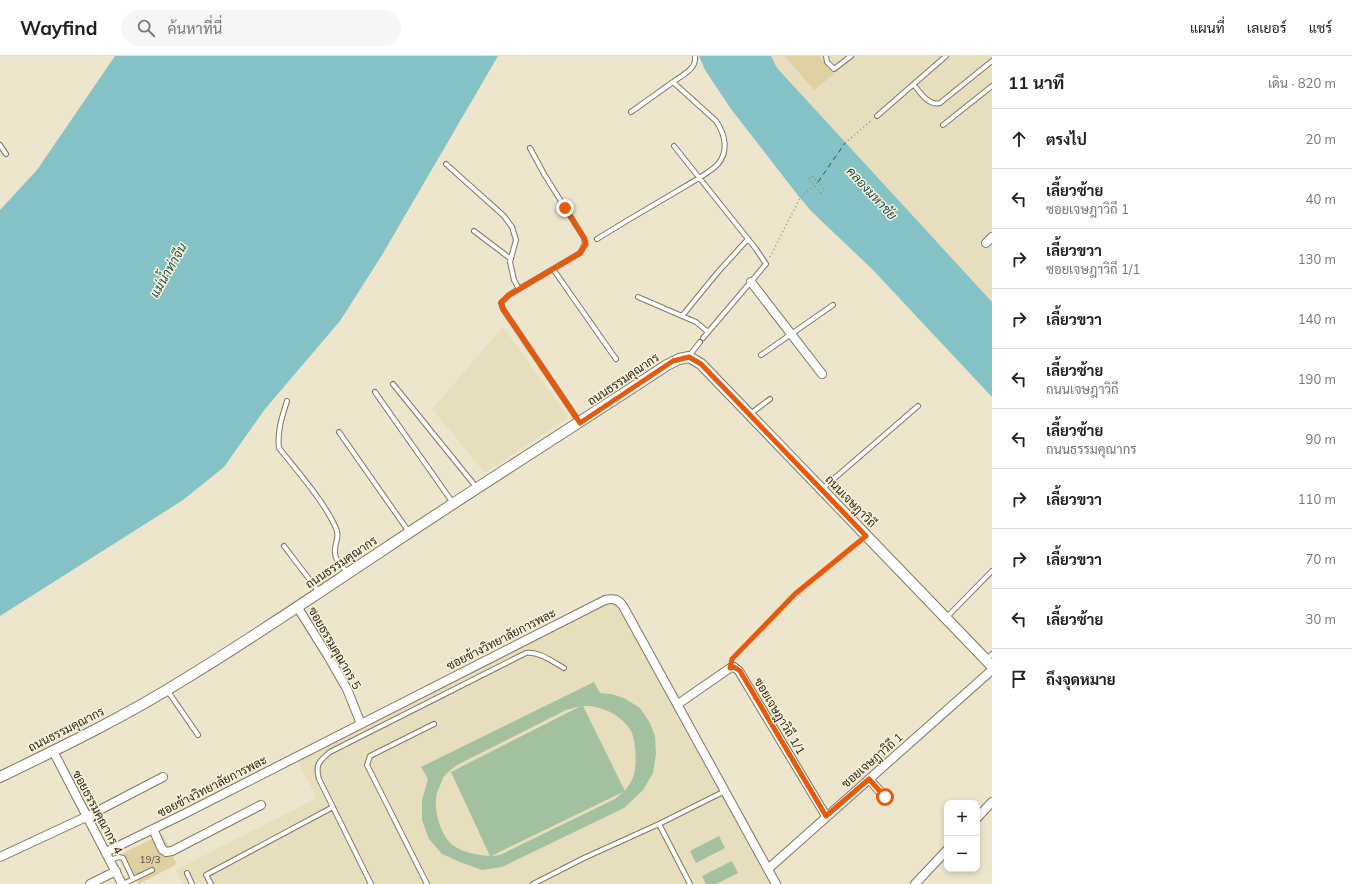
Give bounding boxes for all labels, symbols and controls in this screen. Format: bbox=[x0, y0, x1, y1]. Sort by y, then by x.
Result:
search box bbox=[121, 10, 401, 46]
text: Wayfind bbox=[20, 16, 97, 40]
icon: search bbox=[135, 17, 157, 39]
text: ค้นหาที่นี่ bbox=[167, 19, 222, 38]
text: แผนที่ bbox=[1190, 19, 1225, 37]
text: เลเยอร์ bbox=[1247, 19, 1287, 37]
text: แชร์ bbox=[1309, 19, 1332, 37]
text: 11 นาที bbox=[1008, 72, 1064, 93]
text: เดิน · 820 m bbox=[1268, 75, 1336, 91]
icon: ahead bbox=[1008, 128, 1030, 150]
text: ตรงไป bbox=[1046, 130, 1087, 149]
text: 20 m bbox=[1306, 131, 1336, 147]
water label: คลองมหาชัย bbox=[843, 163, 901, 223]
text: เลี้ยวซ้าย bbox=[1046, 181, 1103, 200]
icon: left bbox=[1008, 188, 1030, 210]
text: 40 m bbox=[1306, 191, 1336, 207]
route end bbox=[556, 199, 574, 217]
text: ซอยเจษฎาวิถี 1 bbox=[1046, 201, 1129, 217]
water label: แม่น้ำท่าจีน bbox=[142, 237, 190, 300]
text: เลี้ยวขวา bbox=[1046, 241, 1102, 260]
icon: right bbox=[1008, 248, 1030, 270]
text: 130 m bbox=[1298, 251, 1336, 267]
text: ซอยเจษฎาวิถี 1/1 bbox=[1046, 261, 1140, 277]
icon: right bbox=[1008, 308, 1030, 330]
text: เลี้ยวขวา bbox=[1046, 310, 1102, 329]
text: 140 m bbox=[1298, 311, 1336, 327]
street label: ถนนธรรมคุณากร bbox=[584, 349, 663, 410]
text: เลี้ยวซ้าย bbox=[1046, 361, 1103, 380]
icon: left bbox=[1008, 368, 1030, 390]
text: 190 m bbox=[1298, 371, 1336, 387]
text: ถนนเจษฎาวิถี bbox=[1046, 381, 1119, 397]
text: เลี้ยวซ้าย bbox=[1046, 421, 1103, 440]
icon: left bbox=[1008, 428, 1030, 450]
text: 90 m bbox=[1306, 431, 1336, 447]
text: ถนนธรรมคุณากร bbox=[1046, 441, 1136, 457]
street label: ถนนเจษฎาวิถี bbox=[822, 472, 880, 531]
icon: right bbox=[1008, 488, 1030, 510]
text: เลี้ยวขวา bbox=[1046, 490, 1102, 509]
text: 110 m bbox=[1298, 491, 1336, 507]
street label: ถนนธรรมคุณากร bbox=[302, 532, 381, 593]
icon: right bbox=[1008, 548, 1030, 570]
text: เลี้ยวขวา bbox=[1046, 550, 1102, 569]
text: 70 m bbox=[1306, 551, 1336, 567]
street label: ซอยธรรมคุณากร 5 bbox=[304, 604, 365, 693]
street label: ซอยข้างวิทยาลัยการพละ bbox=[444, 605, 558, 673]
icon: left bbox=[1008, 608, 1030, 630]
text: เลี้ยวซ้าย bbox=[1046, 610, 1103, 629]
text: 30 m bbox=[1306, 611, 1336, 627]
icon: arrive bbox=[1008, 668, 1030, 690]
text: ถึงจุดหมาย bbox=[1046, 670, 1116, 689]
street label: ซอยเจษฎาวิถี 1/1 bbox=[750, 675, 809, 758]
street label: ถนนธรรมคุณากร bbox=[25, 703, 108, 756]
street label: ซอยเจษฎาวิถี 1 bbox=[838, 729, 906, 791]
street label: ซอยข้างวิทยาลัยการพละ bbox=[155, 752, 269, 820]
street label: ซอยธรรมคุณากร 4 bbox=[68, 767, 126, 857]
route start bbox=[876, 788, 894, 806]
map controls bbox=[944, 800, 980, 872]
button: + bbox=[944, 800, 980, 836]
button: − bbox=[944, 836, 980, 872]
house number: 19/3 bbox=[140, 853, 160, 866]

